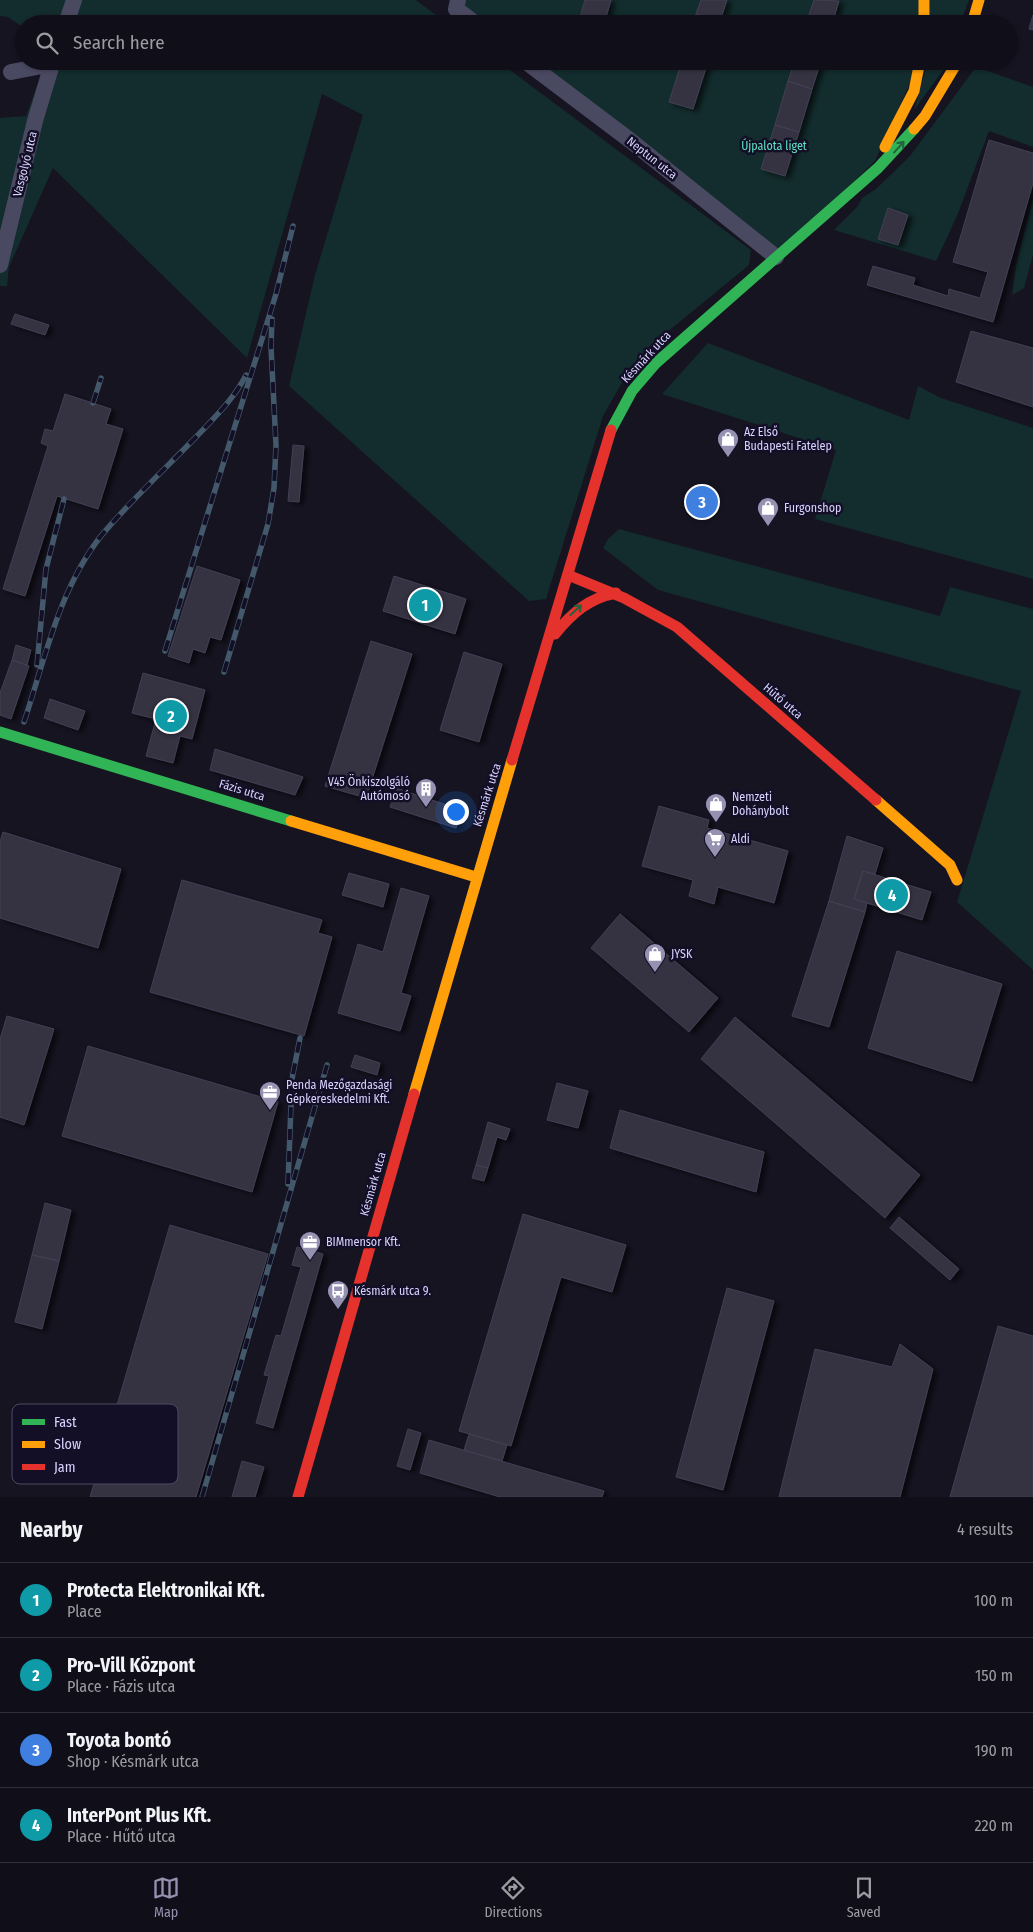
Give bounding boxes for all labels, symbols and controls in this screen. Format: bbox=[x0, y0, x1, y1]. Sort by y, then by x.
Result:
search box bbox=[15, 15, 1018, 70]
icon: search bbox=[33, 29, 61, 57]
text: Search here bbox=[73, 31, 165, 54]
street label: Vasgolyó utca bbox=[10, 130, 40, 198]
street label: Neptun utca bbox=[624, 134, 680, 182]
park label: Újpalota liget bbox=[741, 138, 807, 153]
one-way arrow bbox=[893, 140, 905, 153]
street label: Késmárk utca bbox=[618, 328, 674, 386]
place label: Az Első Budapesti Fatelep bbox=[744, 425, 832, 453]
shop icon: Az Első Budapesti Fatelep bbox=[716, 427, 740, 458]
pin: 3 bbox=[686, 483, 718, 521]
shop icon: Furgonshop bbox=[756, 496, 780, 527]
place label: Furgonshop bbox=[784, 501, 841, 515]
pin: 1 bbox=[409, 586, 441, 624]
one-way arrow bbox=[570, 604, 583, 616]
street label: Hűtő utca bbox=[761, 680, 806, 722]
pin: 2 bbox=[155, 697, 187, 735]
street label: Késmárk utca bbox=[470, 761, 504, 828]
place label: V45 Önkiszolgáló Autómosó bbox=[328, 773, 410, 803]
street label: Fázis utca bbox=[217, 776, 267, 804]
building icon: V45 Önkiszolgáló Autómosó bbox=[414, 777, 438, 808]
place label: Nemzeti Dohánybolt bbox=[732, 790, 789, 818]
shop icon: Nemzeti Dohánybolt bbox=[704, 792, 728, 823]
your location bbox=[443, 799, 469, 825]
supermarket icon: Aldi bbox=[703, 827, 727, 858]
place label: Aldi bbox=[731, 832, 750, 846]
pin: 4 bbox=[876, 876, 908, 914]
shop icon: JYSK bbox=[643, 942, 667, 973]
place label: JYSK bbox=[671, 947, 693, 961]
place label: Penda Mezőgazdasági Gépkereskedelmi Kft. bbox=[286, 1078, 392, 1106]
office icon: Penda Mezőgazdasági Gépkereskedelmi Kft. bbox=[258, 1080, 282, 1111]
street label: Késmárk utca bbox=[357, 1150, 389, 1218]
office icon: BIMmensor Kft. bbox=[298, 1230, 322, 1261]
place label: BIMmensor Kft. bbox=[326, 1235, 401, 1249]
bus stop icon: Késmárk utca 9. bbox=[326, 1279, 350, 1310]
place label: Késmárk utca 9. bbox=[354, 1284, 432, 1298]
legend bbox=[12, 1404, 178, 1484]
text: Fast bbox=[54, 1414, 77, 1431]
text: Slow bbox=[54, 1436, 81, 1453]
text: Jam bbox=[54, 1459, 75, 1476]
text: Nearby bbox=[20, 1517, 82, 1543]
text: 4 results bbox=[957, 1520, 1013, 1539]
text: Protecta Elektronikai Kft. bbox=[67, 1579, 265, 1602]
text: 1 bbox=[33, 1591, 39, 1610]
text: 100 m bbox=[974, 1591, 1013, 1610]
text: Place bbox=[67, 1602, 102, 1621]
text: Pro-Vill Központ bbox=[67, 1654, 195, 1677]
text: 2 bbox=[32, 1666, 40, 1685]
text: 150 m bbox=[975, 1666, 1013, 1685]
text: Place · Fázis utca bbox=[67, 1677, 175, 1696]
text: Toyota bontó bbox=[67, 1729, 171, 1752]
text: 3 bbox=[32, 1741, 40, 1760]
text: 190 m bbox=[975, 1741, 1013, 1760]
text: Shop · Késmárk utca bbox=[67, 1752, 199, 1771]
text: InterPont Plus Kft. bbox=[67, 1804, 211, 1827]
text: 4 bbox=[32, 1816, 40, 1835]
text: 220 m bbox=[974, 1816, 1013, 1835]
text: Place · Hűtő utca bbox=[67, 1827, 176, 1846]
tab: Map bbox=[152, 1874, 180, 1921]
tab: Directions bbox=[484, 1874, 542, 1921]
tab: Saved bbox=[847, 1874, 881, 1921]

